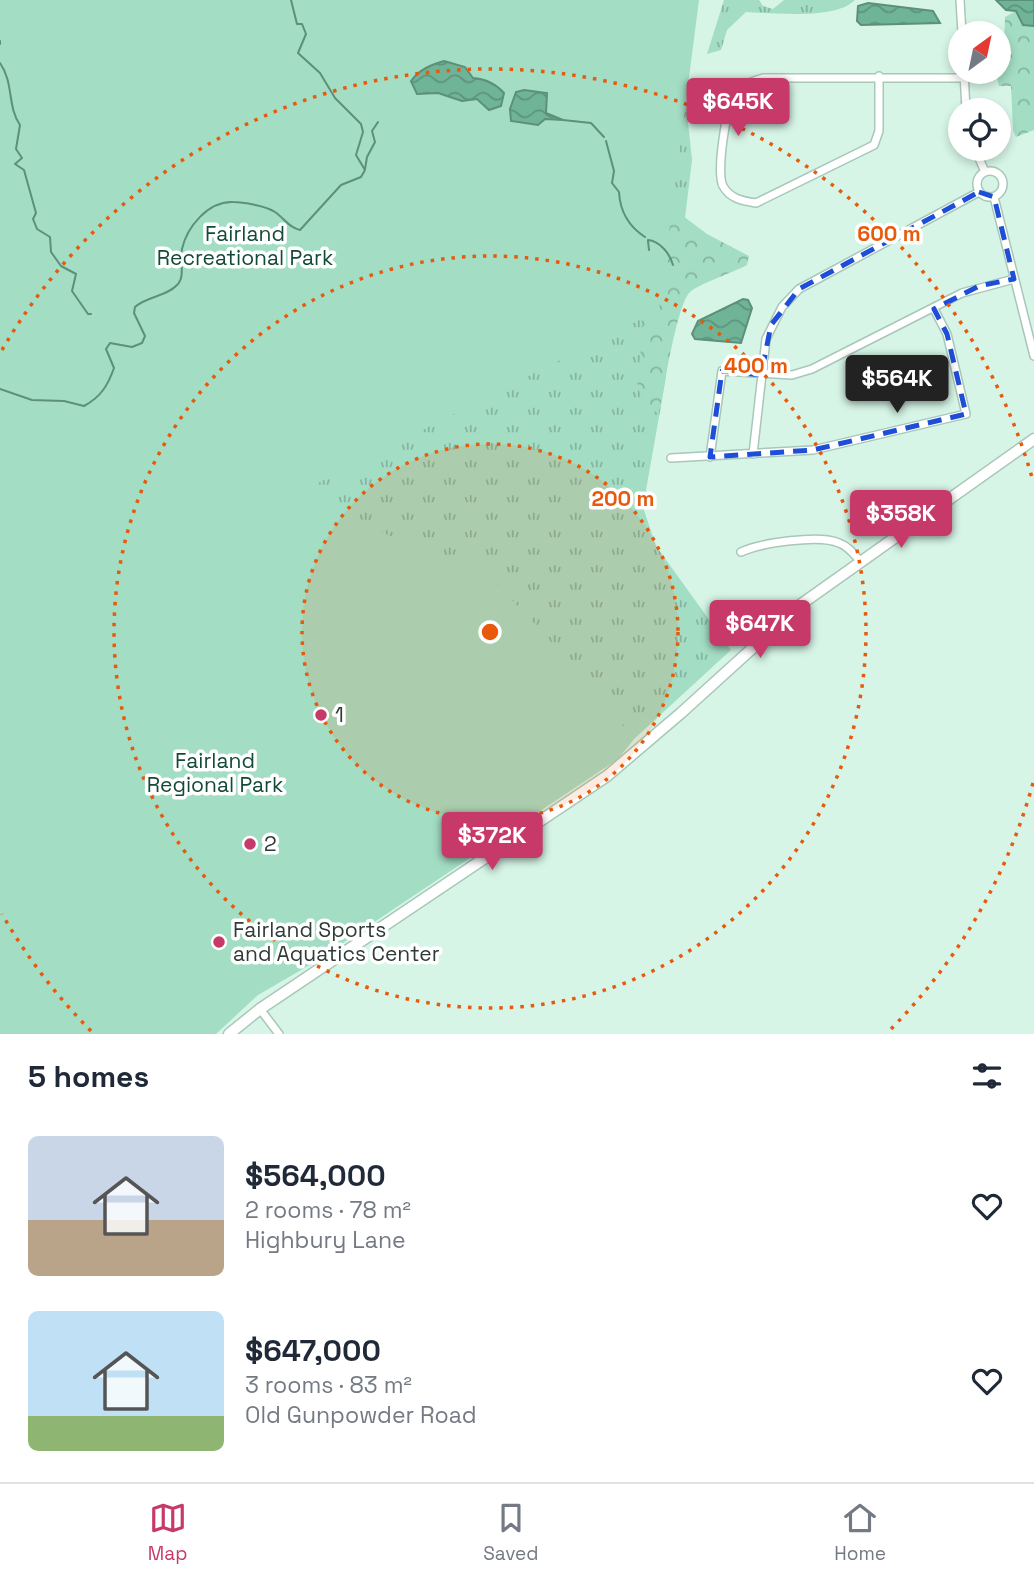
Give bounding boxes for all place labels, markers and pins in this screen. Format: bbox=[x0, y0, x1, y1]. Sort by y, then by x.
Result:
pin: $645K bbox=[689, 78, 787, 138]
pin: $564K bbox=[848, 356, 946, 415]
pin: $358K bbox=[852, 490, 950, 550]
pin: $647K bbox=[711, 600, 809, 660]
centre of rings bbox=[478, 620, 502, 644]
place label: 1 bbox=[335, 701, 344, 728]
marker: 1 bbox=[313, 707, 329, 723]
pin: $372K bbox=[443, 812, 541, 872]
place label: 2 bbox=[264, 830, 277, 857]
marker: 2 bbox=[242, 836, 258, 852]
place label: Fairland Sports and Aquatics Center bbox=[233, 916, 440, 967]
marker: Fairland Sports and Aquatics Center bbox=[211, 934, 227, 950]

